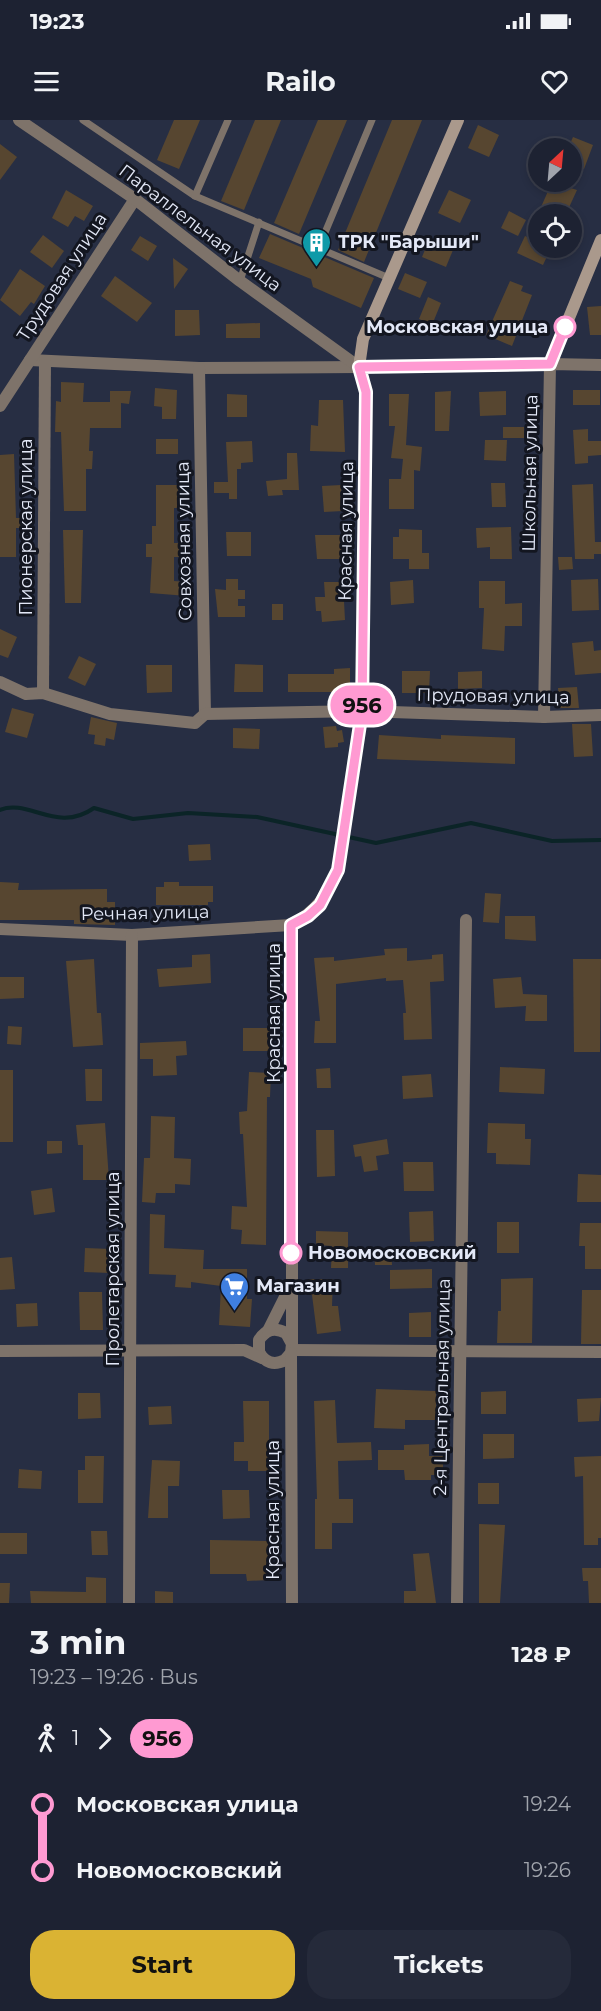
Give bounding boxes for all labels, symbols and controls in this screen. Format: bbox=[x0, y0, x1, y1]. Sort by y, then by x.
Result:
text: 19:23 bbox=[30, 8, 84, 35]
icon: menu bbox=[30, 65, 63, 98]
text: Railo bbox=[265, 65, 336, 98]
icon: heart bbox=[538, 65, 571, 98]
north arrow bbox=[528, 138, 582, 192]
map controls bbox=[528, 138, 582, 258]
street label: Параллельная улица bbox=[114, 160, 286, 296]
button: locate bbox=[528, 204, 582, 258]
street label: Трудовая улица bbox=[12, 209, 112, 345]
building icon: ТРК "Барыши" bbox=[301, 226, 333, 268]
place label: ТРК "Барыши" bbox=[338, 231, 479, 253]
place label: Московская улица bbox=[366, 316, 548, 338]
marker: Московская улица bbox=[554, 316, 576, 338]
street label: Школьная улица bbox=[518, 394, 542, 552]
street label: Пионерская улица bbox=[15, 438, 37, 616]
street label: Совхозная улица bbox=[172, 461, 196, 621]
street label: Красная улица bbox=[334, 461, 358, 601]
street label: Прудовая улица bbox=[416, 684, 570, 708]
line badge: 956 bbox=[328, 686, 397, 724]
text: 956 bbox=[342, 693, 382, 718]
street label: Речная улица bbox=[80, 901, 210, 925]
street label: Красная улица bbox=[263, 943, 285, 1083]
street label: Пролетарская улица bbox=[102, 1172, 124, 1366]
marker: Новомосковский bbox=[280, 1242, 302, 1264]
place label: Новомосковский bbox=[308, 1242, 477, 1264]
supermarket icon: Магазин bbox=[219, 1270, 251, 1312]
place label: Магазин bbox=[256, 1275, 340, 1297]
street label: 2-я Центральная улица bbox=[429, 1278, 455, 1496]
street label: Красная улица bbox=[262, 1440, 284, 1580]
text: 3 min bbox=[30, 1622, 126, 1662]
text: 128 ₽ bbox=[512, 1641, 571, 1668]
text: 19:23 – 19:26 · Bus bbox=[30, 1665, 198, 1689]
icon: walk bbox=[30, 1722, 63, 1755]
icon: forward bbox=[88, 1722, 121, 1755]
text: 1 bbox=[72, 1726, 79, 1750]
text: 956 bbox=[142, 1726, 181, 1751]
text: Московская улица bbox=[76, 1791, 298, 1818]
text: 19:24 bbox=[523, 1792, 571, 1816]
text: Новомосковский bbox=[76, 1857, 282, 1884]
text: 19:26 bbox=[524, 1858, 571, 1882]
button: Start bbox=[30, 1930, 295, 1999]
button: Tickets bbox=[307, 1930, 571, 1999]

